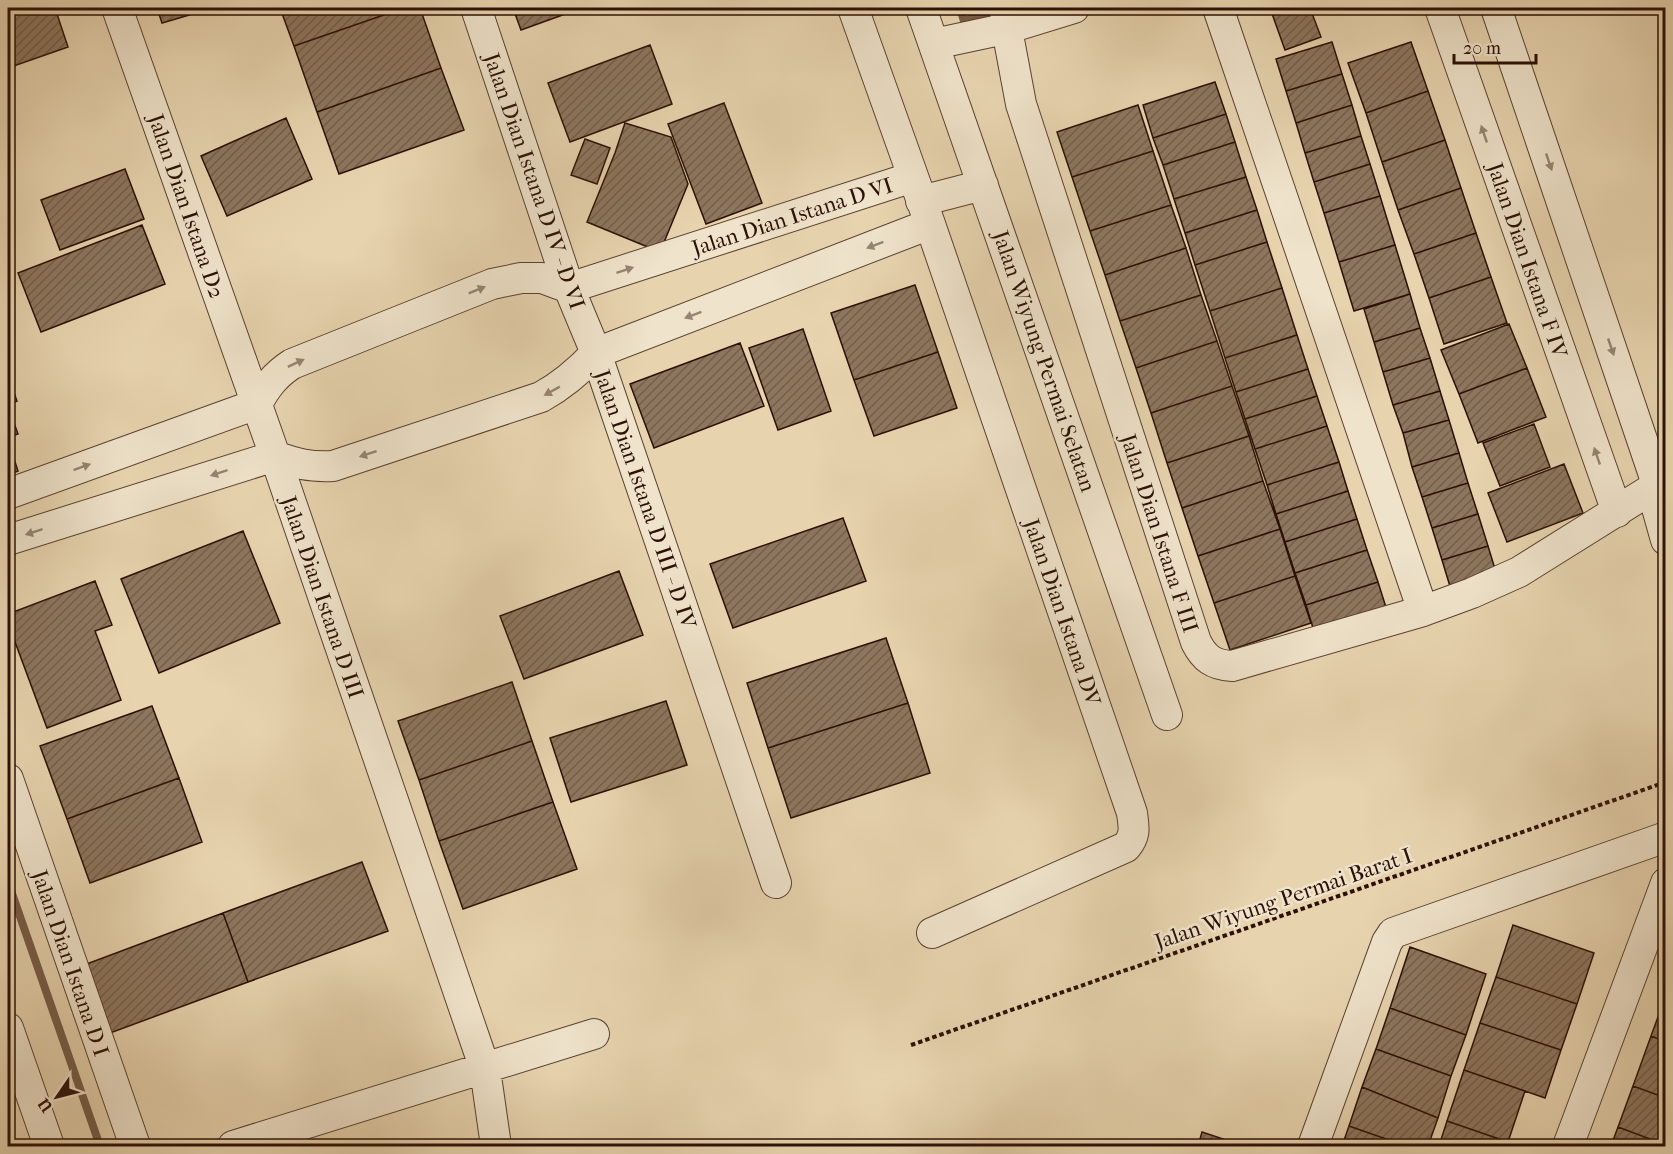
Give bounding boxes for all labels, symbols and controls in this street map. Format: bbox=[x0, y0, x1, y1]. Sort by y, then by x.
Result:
scale bar bbox=[1454, 27, 1536, 65]
text: 20 m bbox=[1463, 38, 1501, 59]
street label: Jalan Dian Istana D IV - D VI bbox=[477, 48, 590, 313]
street label: Jalan Dian Istana D2 bbox=[142, 109, 230, 302]
one-way arrow bbox=[1479, 125, 1489, 143]
one-way arrow bbox=[1544, 153, 1554, 171]
street label: Jalan Dian Istana F IV bbox=[1481, 158, 1573, 362]
street label: Jalan Dian Istana D VI bbox=[687, 172, 896, 262]
street label: Jalan Wiyung Permai Selatan bbox=[986, 225, 1101, 496]
one-way arrow bbox=[866, 241, 884, 250]
one-way arrow bbox=[616, 265, 634, 274]
one-way arrow bbox=[468, 285, 486, 294]
one-way arrow bbox=[684, 310, 702, 320]
one-way arrow bbox=[1607, 338, 1616, 356]
one-way arrow bbox=[288, 358, 305, 367]
street label: Jalan Dian Istana D III - D IV bbox=[588, 365, 702, 633]
one-way arrow bbox=[543, 386, 560, 396]
street label: Jalan Dian Istana F III bbox=[1114, 429, 1204, 636]
one-way arrow bbox=[1592, 447, 1602, 465]
one-way arrow bbox=[359, 450, 377, 460]
one-way arrow bbox=[73, 461, 91, 471]
one-way arrow bbox=[210, 469, 228, 479]
street label: Jalan Dian Istana D III bbox=[275, 491, 369, 702]
street label: Jalan Dian Istana DV bbox=[1017, 514, 1106, 710]
one-way arrow bbox=[25, 528, 43, 537]
street label: Jalan Wiyung Permai Barat I bbox=[1149, 842, 1416, 956]
street label: Jalan Dian Istana D I bbox=[25, 865, 114, 1060]
north arrow bbox=[27, 1067, 87, 1127]
text: U bbox=[33, 1094, 57, 1117]

